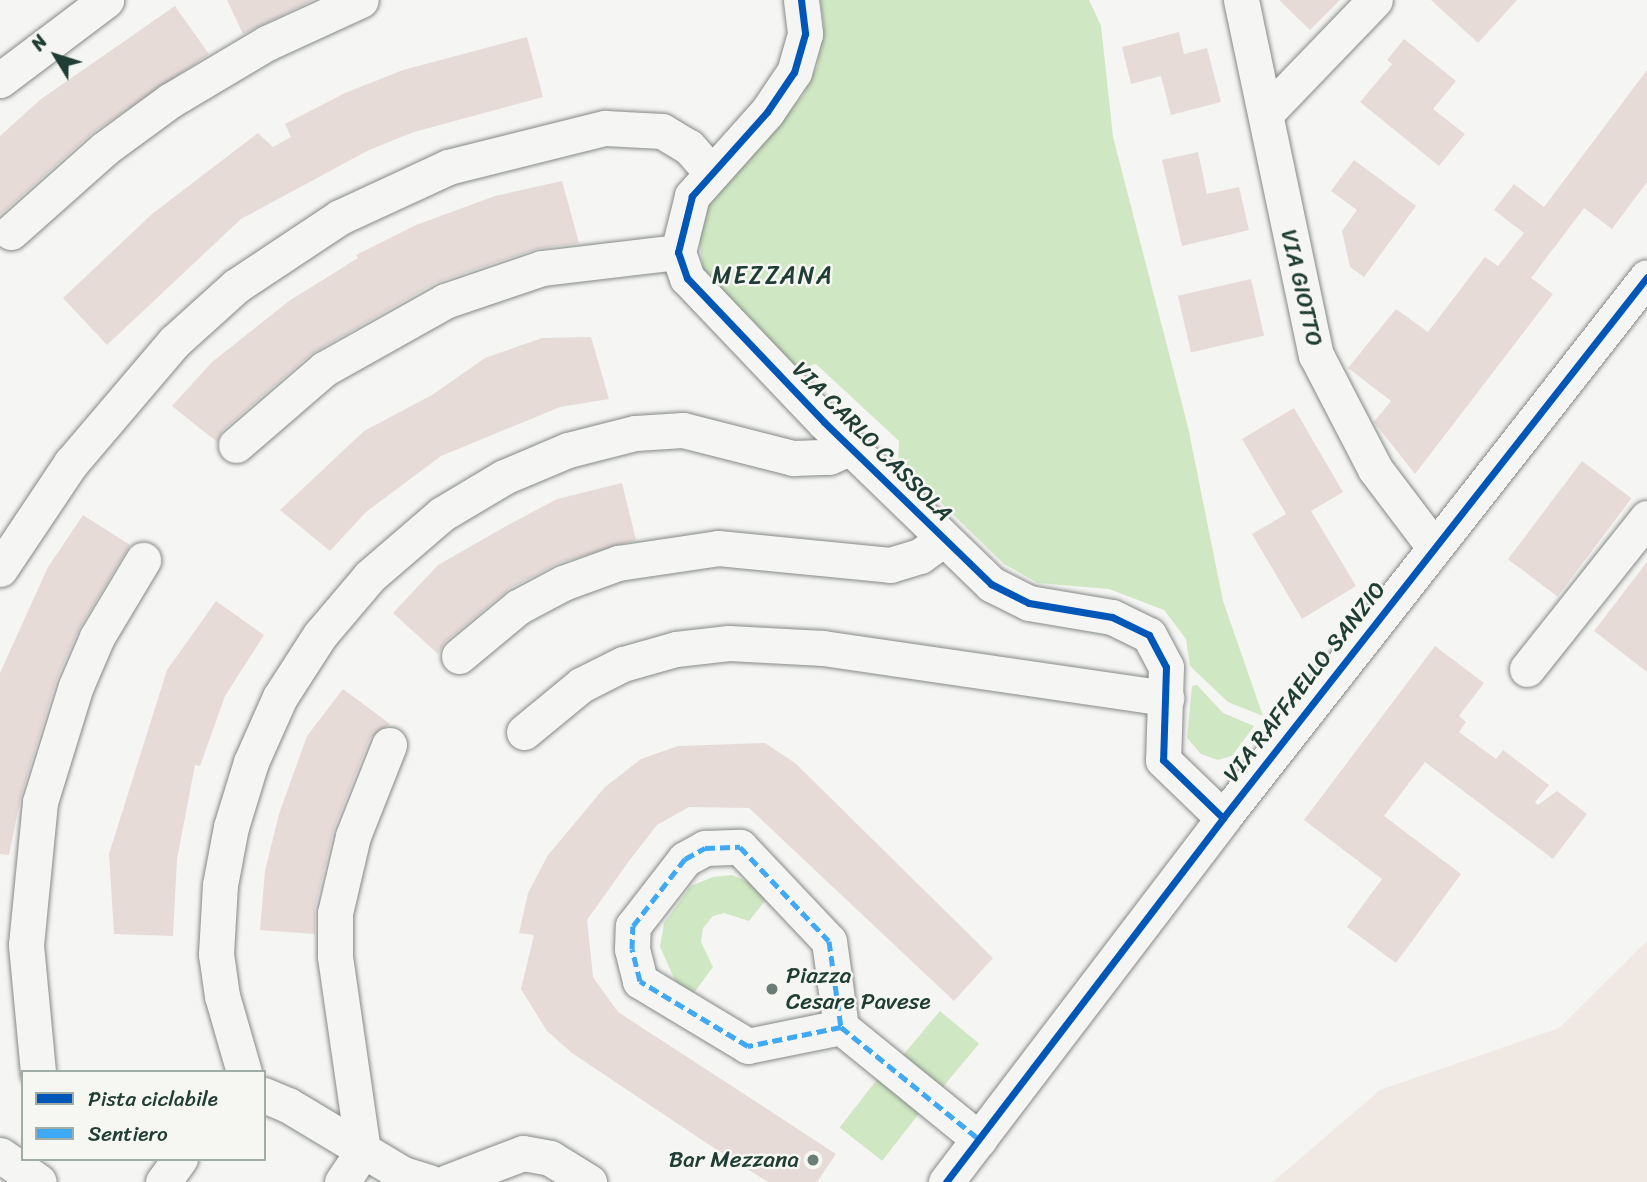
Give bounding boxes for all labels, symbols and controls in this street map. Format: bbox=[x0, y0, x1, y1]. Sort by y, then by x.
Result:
north arrow bbox=[21, 21, 91, 91]
text: N bbox=[22, 27, 56, 58]
street label: VIA GIOTTO bbox=[1274, 226, 1328, 350]
district label: MEZZANA bbox=[713, 262, 833, 290]
street label: VIA CARLO CASSOLA bbox=[786, 356, 958, 528]
street label: VIA RAFFAELLO SANZIO bbox=[1218, 576, 1392, 788]
place label: Piazza Cesare Pavese bbox=[786, 962, 930, 1016]
marker: Piazza Cesare Pavese bbox=[764, 981, 780, 997]
legend bbox=[21, 1070, 266, 1161]
text: Pista ciclabile bbox=[88, 1080, 218, 1118]
text: Sentiero bbox=[88, 1115, 168, 1153]
place label: Bar Mezzana bbox=[670, 1146, 799, 1174]
marker: Bar Mezzana bbox=[805, 1152, 821, 1168]

